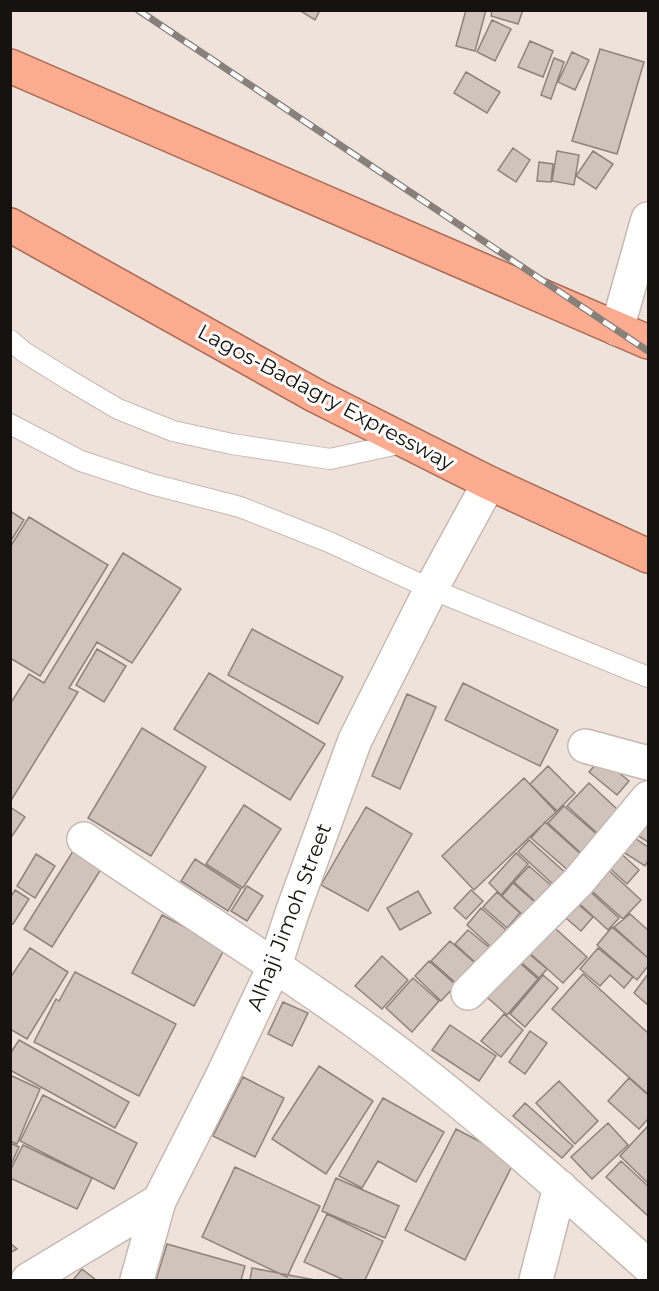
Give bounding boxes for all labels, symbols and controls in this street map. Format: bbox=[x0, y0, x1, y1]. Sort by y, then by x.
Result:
street label: Lagos-Badagry Expressway bbox=[194, 319, 459, 476]
street label: Alhaji Jimoh Street bbox=[242, 820, 336, 1014]

